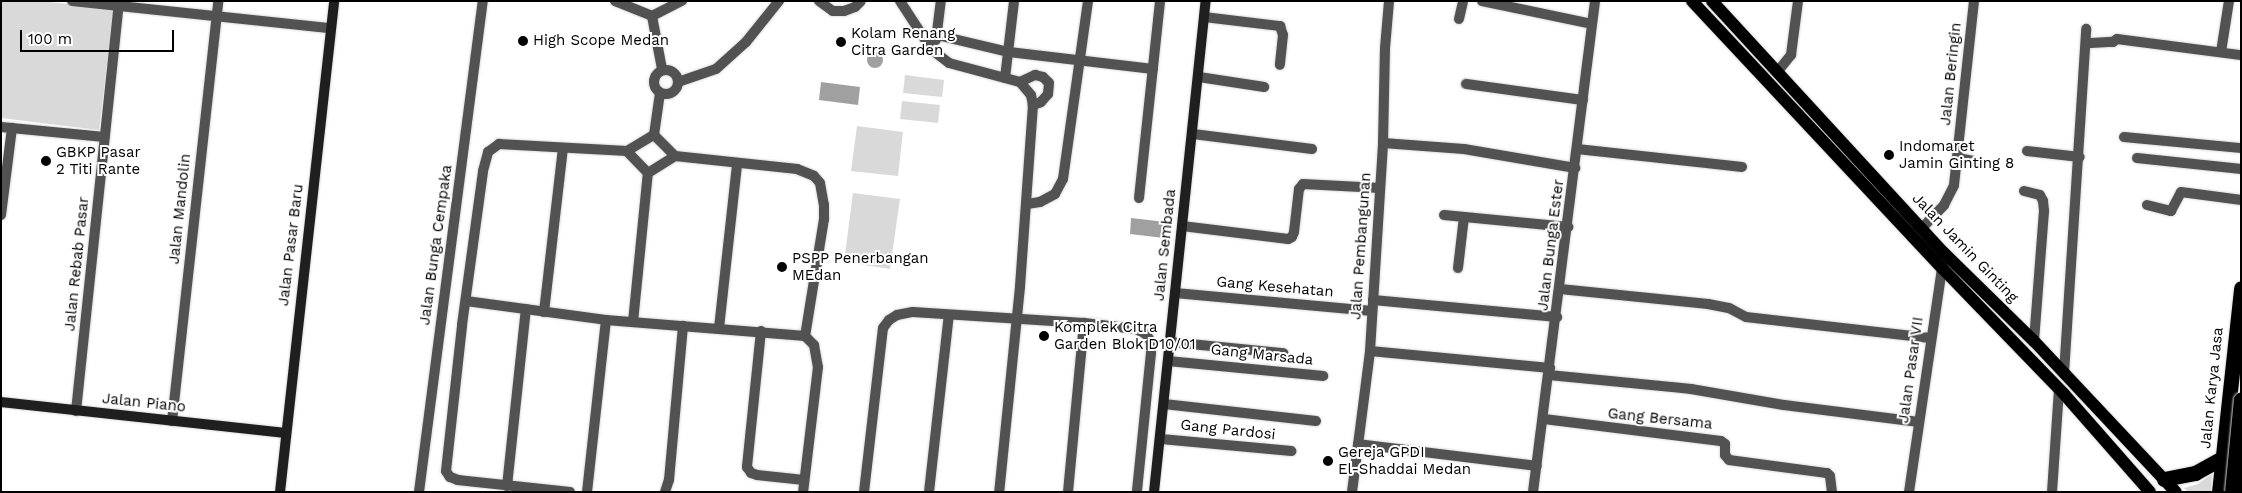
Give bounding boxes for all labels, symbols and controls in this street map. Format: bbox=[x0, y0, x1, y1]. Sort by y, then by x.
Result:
scale bar bbox=[22, 20, 176, 52]
street label: Jalan Beringin bbox=[1937, 22, 1965, 126]
place label: Kolam Renang Citra Garden bbox=[851, 24, 955, 59]
text: 100 m bbox=[28, 30, 72, 48]
place label: High Scope Medan bbox=[533, 32, 669, 50]
marker: High Scope Medan bbox=[517, 35, 529, 47]
marker: Kolam Renang Citra Garden bbox=[835, 36, 847, 48]
place label: Indomaret Jamin Ginting 8 bbox=[1899, 137, 2014, 172]
place label: GBKP Pasar 2 Titi Rante bbox=[56, 143, 141, 178]
marker: Indomaret Jamin Ginting 8 bbox=[1883, 149, 1895, 161]
street label: Jalan Mandolin bbox=[165, 153, 195, 265]
marker: GBKP Pasar 2 Titi Rante bbox=[40, 155, 52, 167]
street label: Jalan Bunga Cempaka bbox=[416, 163, 456, 327]
street label: Jalan Pembangunan bbox=[1347, 172, 1375, 320]
street label: Jalan Bunga Ester bbox=[1534, 178, 1568, 312]
street label: Jalan Pasar Baru bbox=[275, 183, 307, 307]
street label: Jalan Sembada bbox=[1150, 188, 1180, 302]
street label: Jalan Jamin Ginting bbox=[1908, 190, 2022, 306]
street label: Jalan Rebab Pasar bbox=[61, 196, 93, 332]
place label: PSPP Penerbangan MEdan bbox=[792, 249, 929, 284]
marker: PSPP Penerbangan MEdan bbox=[776, 261, 788, 273]
street label: Gang Kesehatan bbox=[1216, 273, 1334, 301]
street label: Jalan Pasar VII bbox=[1895, 315, 1927, 425]
place label: Komplek Citra Garden Blok D10/01 bbox=[1054, 318, 1196, 353]
street label: Jalan Karya Jasa bbox=[2197, 326, 2227, 450]
marker: Komplek Citra Garden Blok D10/01 bbox=[1038, 330, 1050, 342]
street label: Gang Marsada bbox=[1210, 341, 1314, 369]
street label: Jalan Piano bbox=[101, 390, 187, 416]
street label: Gang Bersama bbox=[1607, 405, 1713, 433]
street label: Gang Pardosi bbox=[1180, 416, 1276, 444]
place label: Gereja GPDI El-Shaddai Medan bbox=[1338, 443, 1471, 478]
marker: Gereja GPDI El-Shaddai Medan bbox=[1322, 455, 1334, 467]

